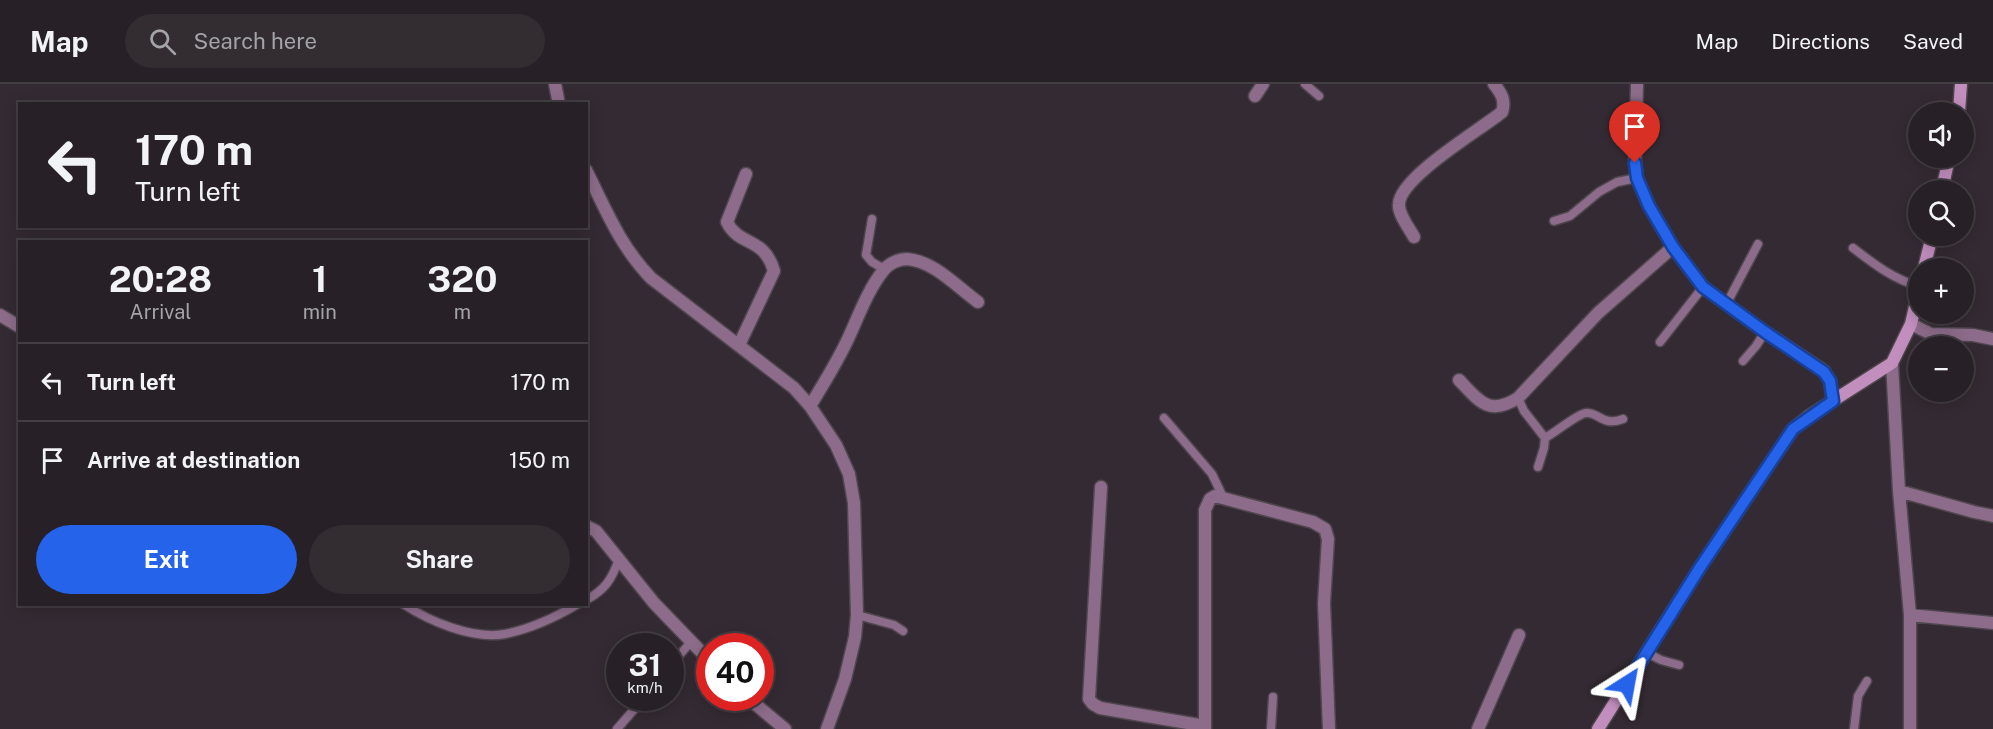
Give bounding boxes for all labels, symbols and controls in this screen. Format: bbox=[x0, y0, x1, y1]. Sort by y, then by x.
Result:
search box bbox=[125, 14, 545, 68]
text: Map bbox=[30, 25, 89, 58]
icon: search bbox=[146, 25, 179, 58]
text: Search here bbox=[194, 28, 317, 54]
text: Map bbox=[1696, 29, 1738, 54]
text: Directions bbox=[1771, 29, 1870, 54]
text: Saved bbox=[1903, 29, 1963, 54]
pin bbox=[1609, 101, 1660, 163]
map controls bbox=[1908, 102, 1974, 402]
button: sound bbox=[1908, 102, 1974, 168]
icon: arrive bbox=[1618, 110, 1651, 143]
text: 170 m bbox=[135, 125, 253, 174]
icon: left bbox=[36, 126, 114, 204]
text: Turn left bbox=[135, 175, 241, 207]
button: search bbox=[1908, 180, 1974, 246]
text: 20:28 bbox=[109, 258, 212, 300]
text: 1 bbox=[312, 258, 327, 300]
text: 320 bbox=[427, 258, 497, 300]
button: + bbox=[1908, 258, 1974, 324]
text: Arrival bbox=[130, 300, 191, 324]
text: min bbox=[303, 300, 337, 324]
text: m bbox=[454, 300, 471, 324]
button: − bbox=[1908, 336, 1974, 402]
icon: left bbox=[36, 366, 69, 399]
text: Turn left bbox=[87, 369, 176, 395]
text: 170 m bbox=[510, 369, 570, 395]
icon: arrive bbox=[36, 444, 69, 477]
text: Arrive at destination bbox=[87, 447, 300, 473]
text: 150 m bbox=[509, 447, 570, 473]
button: Exit bbox=[36, 525, 297, 594]
button: Share bbox=[309, 525, 570, 594]
speed limit sign: 40 bbox=[696, 633, 774, 711]
text: 31 bbox=[629, 647, 661, 683]
position arrow bbox=[1595, 652, 1659, 716]
text: km/h bbox=[627, 679, 663, 696]

